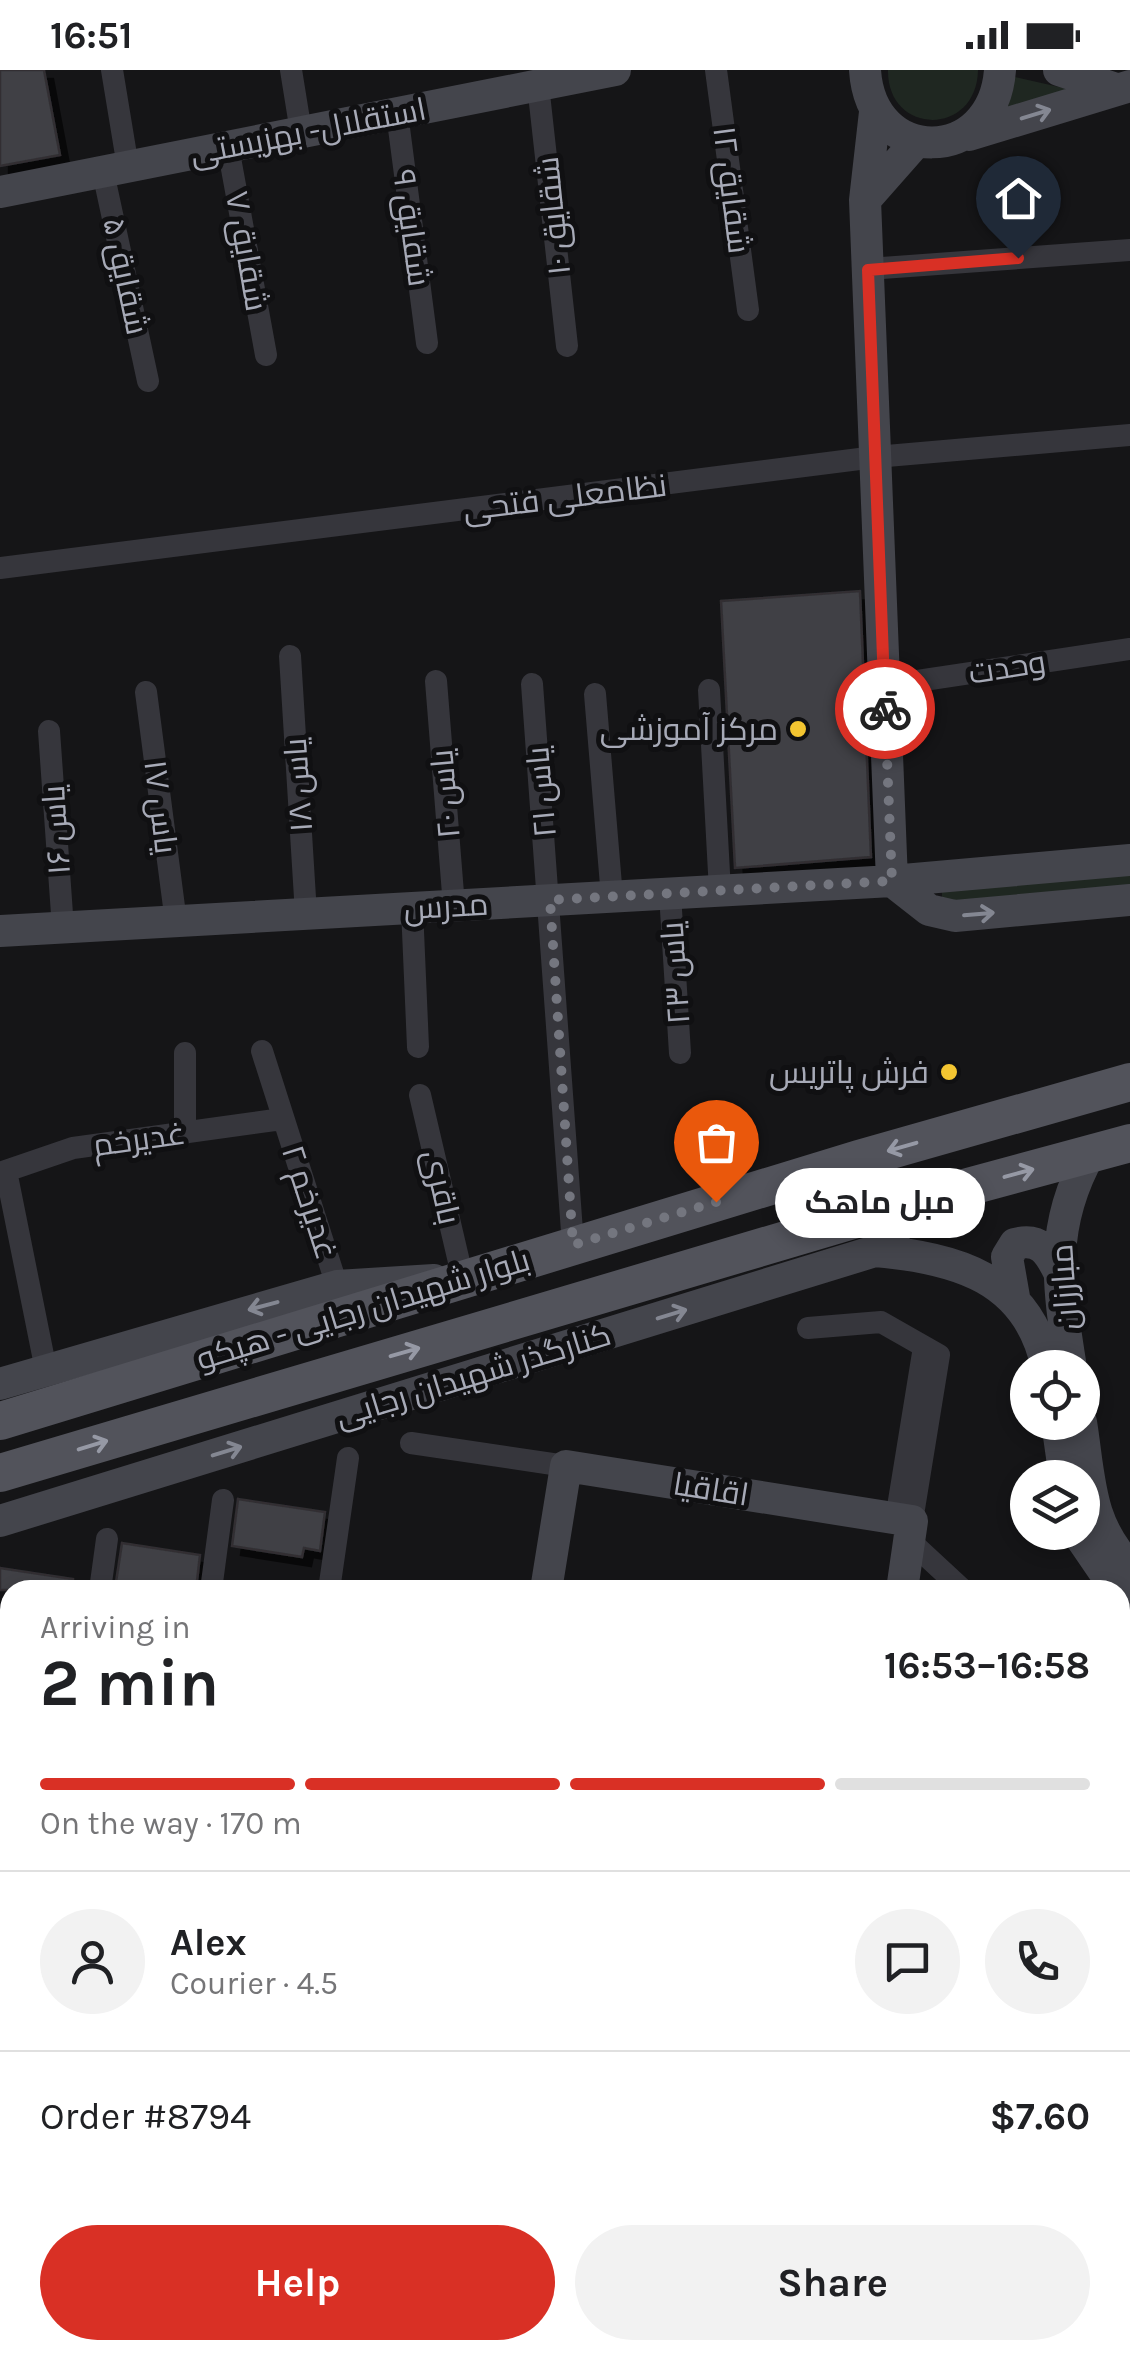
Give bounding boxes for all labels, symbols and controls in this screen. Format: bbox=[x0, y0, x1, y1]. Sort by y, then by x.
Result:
text: 16:51 bbox=[50, 13, 133, 58]
street label: استقلال- بهزیستی bbox=[187, 90, 429, 172]
one-way arrow bbox=[1020, 104, 1051, 122]
street label: شقایق ۱۲ bbox=[704, 124, 758, 256]
street label: شقایق ۱۰ bbox=[529, 155, 579, 277]
pin bbox=[976, 156, 1061, 259]
street label: شقایق ۹ bbox=[384, 167, 438, 289]
icon: home bbox=[991, 171, 1046, 226]
street label: شقایق ۷ bbox=[217, 188, 275, 314]
street label: شقایق ۵ bbox=[94, 214, 156, 338]
street label: نظامعلی فتحی bbox=[461, 467, 669, 528]
street label: وحدت bbox=[966, 643, 1048, 692]
courier bbox=[835, 659, 935, 759]
icon: bike bbox=[858, 682, 913, 737]
place label: مرکز آموزشی bbox=[600, 711, 778, 748]
marker: مرکز آموزشی bbox=[787, 718, 809, 740]
street label: یاس ۱۸ bbox=[277, 736, 320, 833]
street label: یاس ۲۱ bbox=[519, 745, 564, 839]
street label: یاس ۲۰ bbox=[423, 747, 468, 840]
street label: یاس ۱۷ bbox=[136, 758, 185, 857]
street label: یاس ۱۶ bbox=[35, 784, 78, 876]
street label: مدرس bbox=[403, 886, 489, 927]
one-way arrow bbox=[962, 905, 994, 924]
street label: یاس ۲۳ bbox=[653, 920, 698, 1026]
place label: فرش پاتریس bbox=[769, 1054, 929, 1093]
marker: فرش پاتریس bbox=[938, 1061, 960, 1083]
pin bbox=[674, 1100, 759, 1203]
street label: غدیرخم bbox=[90, 1115, 188, 1167]
icon: bag bbox=[689, 1115, 744, 1170]
one-way arrow bbox=[886, 1139, 918, 1157]
street label: غدیرخم ۲ bbox=[271, 1141, 345, 1265]
street label: باقری bbox=[415, 1146, 468, 1228]
one-way arrow bbox=[1003, 1162, 1034, 1181]
callout: مبل ماهک bbox=[776, 1167, 986, 1237]
text: مبل ماهک bbox=[805, 1184, 955, 1221]
street label: بلوار شهیدان رجایی - هپکو bbox=[192, 1241, 534, 1379]
street label: مبارزان bbox=[1043, 1243, 1086, 1331]
one-way arrow bbox=[248, 1297, 279, 1316]
one-way arrow bbox=[655, 1304, 687, 1322]
street label: کنارگذر شهیدان رجایی bbox=[331, 1316, 615, 1435]
one-way arrow bbox=[389, 1342, 420, 1360]
map controls bbox=[1010, 1350, 1100, 1550]
button: locate bbox=[1010, 1350, 1100, 1440]
one-way arrow bbox=[77, 1435, 109, 1453]
one-way arrow bbox=[211, 1441, 242, 1459]
button: layers bbox=[1010, 1460, 1100, 1550]
street label: اقاقیا bbox=[671, 1465, 751, 1514]
text: Arriving in bbox=[40, 1609, 191, 1646]
text: 16:53–16:58 bbox=[884, 1643, 1090, 1688]
text: 2 min bbox=[40, 1645, 219, 1721]
text: On the way · 170 m bbox=[40, 1805, 302, 1842]
button: person bbox=[40, 1909, 145, 2014]
button: chat bbox=[855, 1909, 960, 2014]
button: phone bbox=[985, 1909, 1090, 2014]
text: Alex bbox=[170, 1920, 247, 1965]
text: Courier · 4.5 bbox=[170, 1965, 338, 2002]
text: Order #8794 bbox=[40, 2094, 251, 2139]
text: $7.60 bbox=[990, 2094, 1090, 2139]
button: Help bbox=[40, 2225, 555, 2340]
button: Share bbox=[575, 2225, 1090, 2340]

